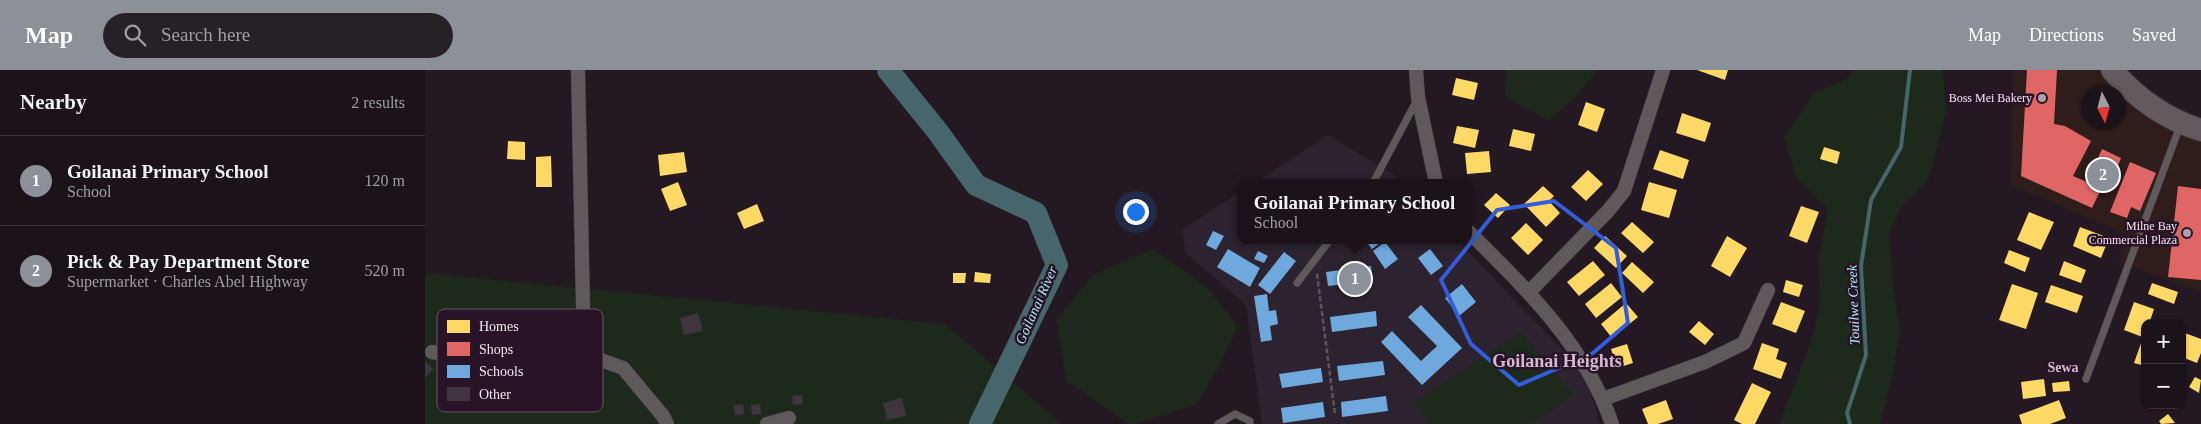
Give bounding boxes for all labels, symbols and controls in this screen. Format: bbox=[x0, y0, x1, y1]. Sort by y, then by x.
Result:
search box bbox=[103, 13, 453, 58]
icon: search bbox=[121, 21, 149, 49]
text: Map bbox=[25, 22, 73, 48]
text: Search here bbox=[161, 24, 250, 45]
text: Map bbox=[1968, 25, 2001, 45]
text: Directions bbox=[2029, 25, 2104, 45]
text: Saved bbox=[2132, 25, 2176, 45]
north arrow bbox=[2081, 85, 2126, 130]
text: Nearby bbox=[20, 90, 87, 114]
place label: Boss Mei Bakery bbox=[1949, 91, 2032, 105]
marker: Boss Mei Bakery bbox=[2036, 92, 2048, 104]
text: 2 results bbox=[351, 94, 405, 111]
pin: 2 bbox=[2087, 156, 2119, 194]
text: Goilanai Primary School bbox=[67, 161, 269, 182]
text: 1 bbox=[32, 172, 40, 189]
text: 120 m bbox=[365, 172, 405, 189]
popup bbox=[1237, 179, 1472, 244]
text: School bbox=[67, 183, 111, 200]
text: Goilanai Primary School bbox=[1254, 192, 1455, 213]
your location bbox=[1123, 199, 1149, 225]
text: School bbox=[1254, 214, 1298, 231]
place label: Milne Bay Commercial Plaza bbox=[2089, 219, 2178, 247]
marker: Milne Bay Commercial Plaza bbox=[2181, 227, 2193, 239]
text: Pick & Pay Department Store bbox=[67, 251, 309, 272]
pin: 1 bbox=[1339, 260, 1371, 298]
text: 2 bbox=[32, 262, 40, 279]
text: 520 m bbox=[365, 262, 405, 279]
water label: Goilanai River bbox=[1013, 263, 1061, 346]
water label: Touilwe Creek bbox=[1845, 264, 1862, 345]
text: Supermarket · Charles Abel Highway bbox=[67, 273, 308, 290]
legend bbox=[437, 309, 603, 412]
text: Homes bbox=[479, 319, 519, 334]
map controls bbox=[2141, 319, 2186, 409]
button: + bbox=[2141, 319, 2186, 364]
text: Shops bbox=[479, 342, 513, 357]
district label: Goilanai Heights bbox=[1492, 351, 1622, 371]
district label: Sewa bbox=[2047, 360, 2079, 375]
text: Schools bbox=[479, 364, 523, 379]
button: − bbox=[2141, 364, 2186, 409]
text: Other bbox=[479, 387, 511, 402]

